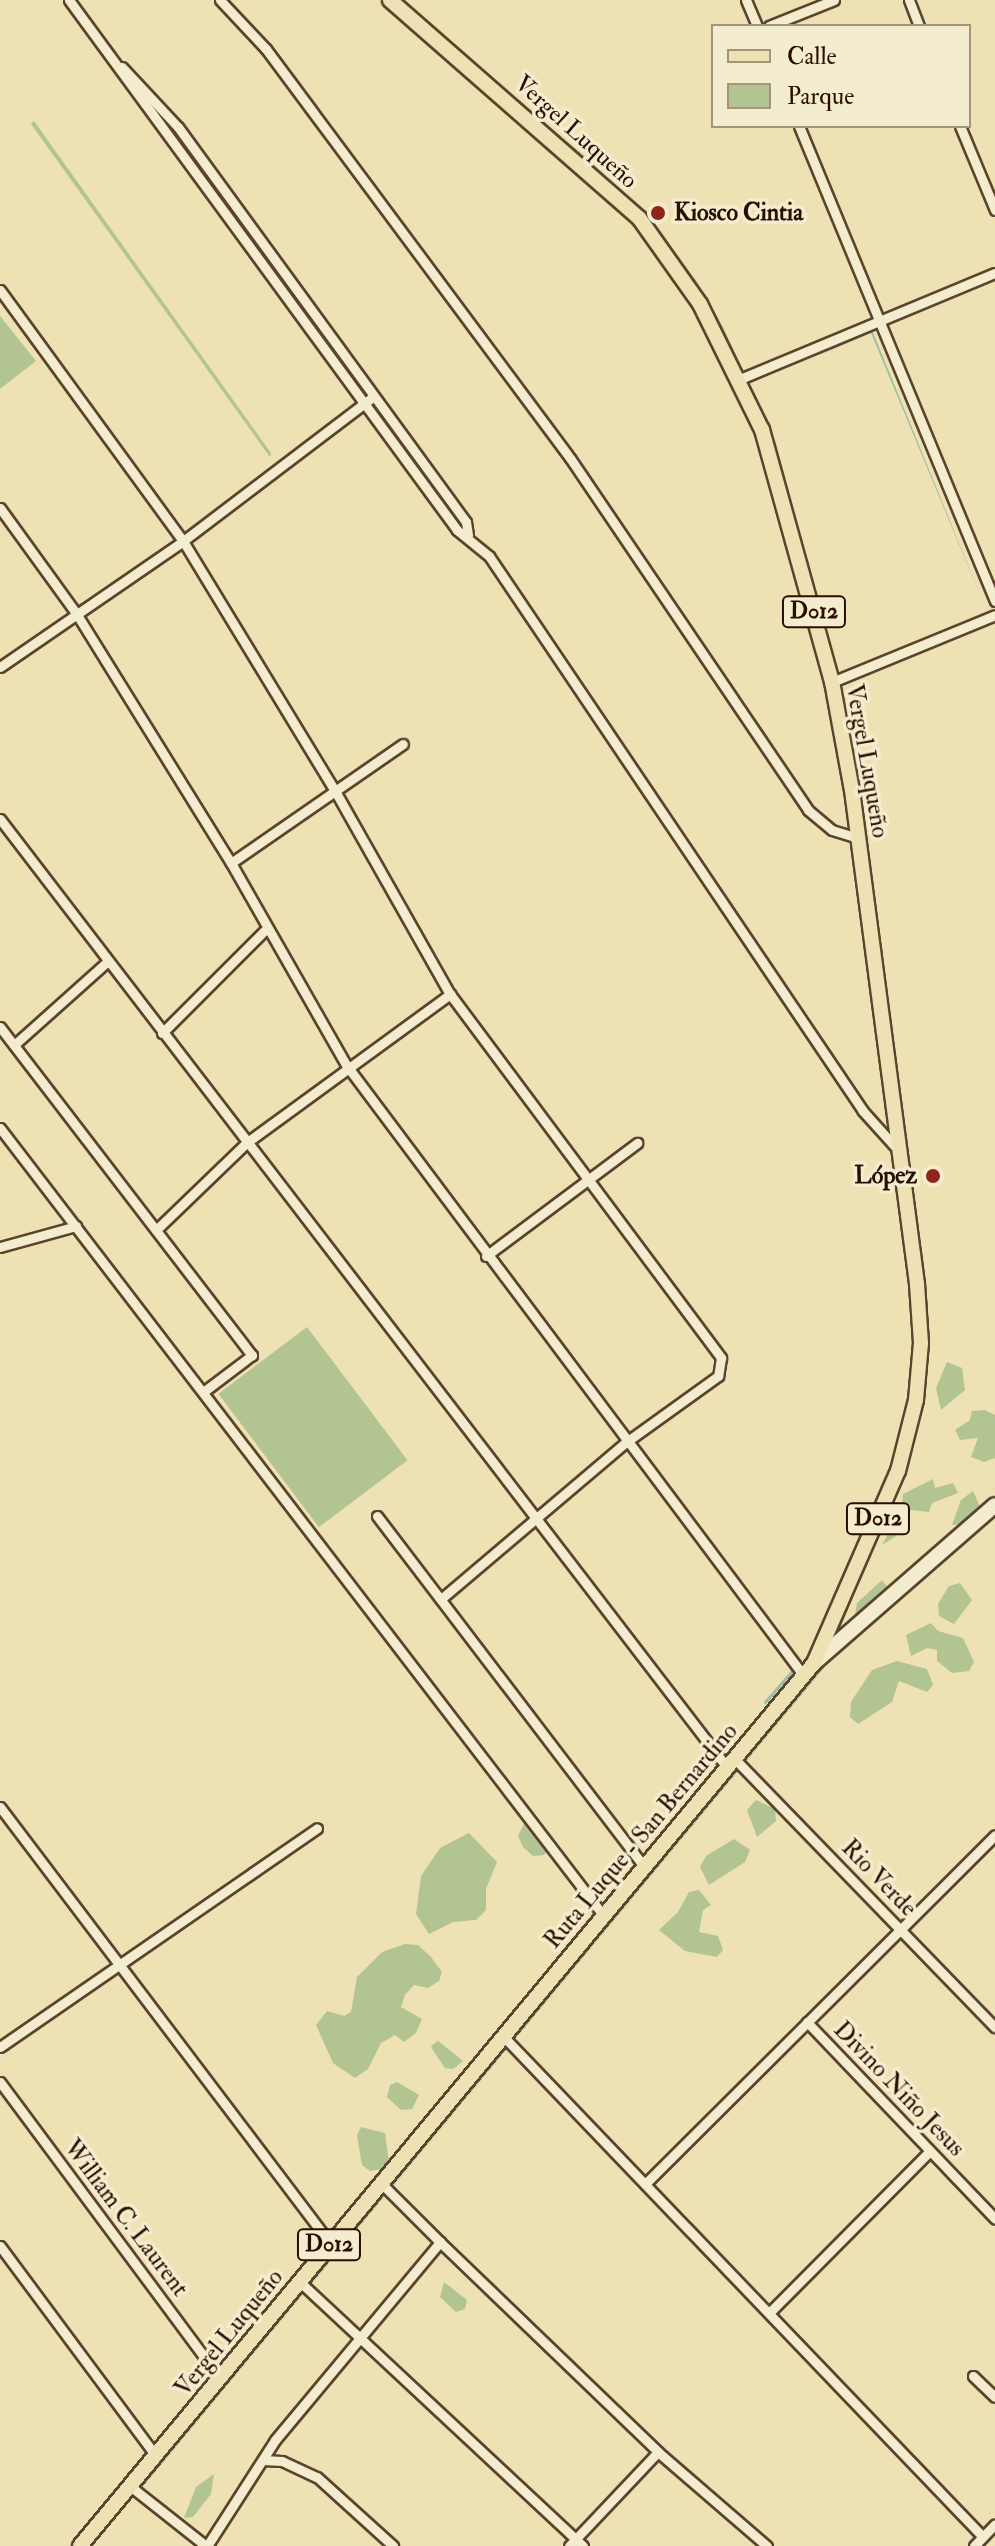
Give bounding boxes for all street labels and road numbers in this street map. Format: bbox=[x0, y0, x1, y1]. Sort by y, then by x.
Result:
street label: Vergel Luqueño bbox=[509, 69, 643, 195]
road number: D012 bbox=[780, 594, 848, 630]
street label: Vergel Luqueño bbox=[839, 682, 895, 840]
road number: D012 bbox=[844, 1501, 912, 1537]
street label: Ruta Luque - San Bernardino bbox=[538, 1717, 744, 1955]
street label: Rio Verde bbox=[835, 1834, 923, 1922]
street label: Divino Niño Jesus bbox=[827, 2016, 971, 2162]
street label: William C. Laurent bbox=[58, 2134, 194, 2302]
road number: D012 bbox=[295, 2227, 363, 2263]
street label: Vergel Luqueño bbox=[169, 2264, 289, 2402]

